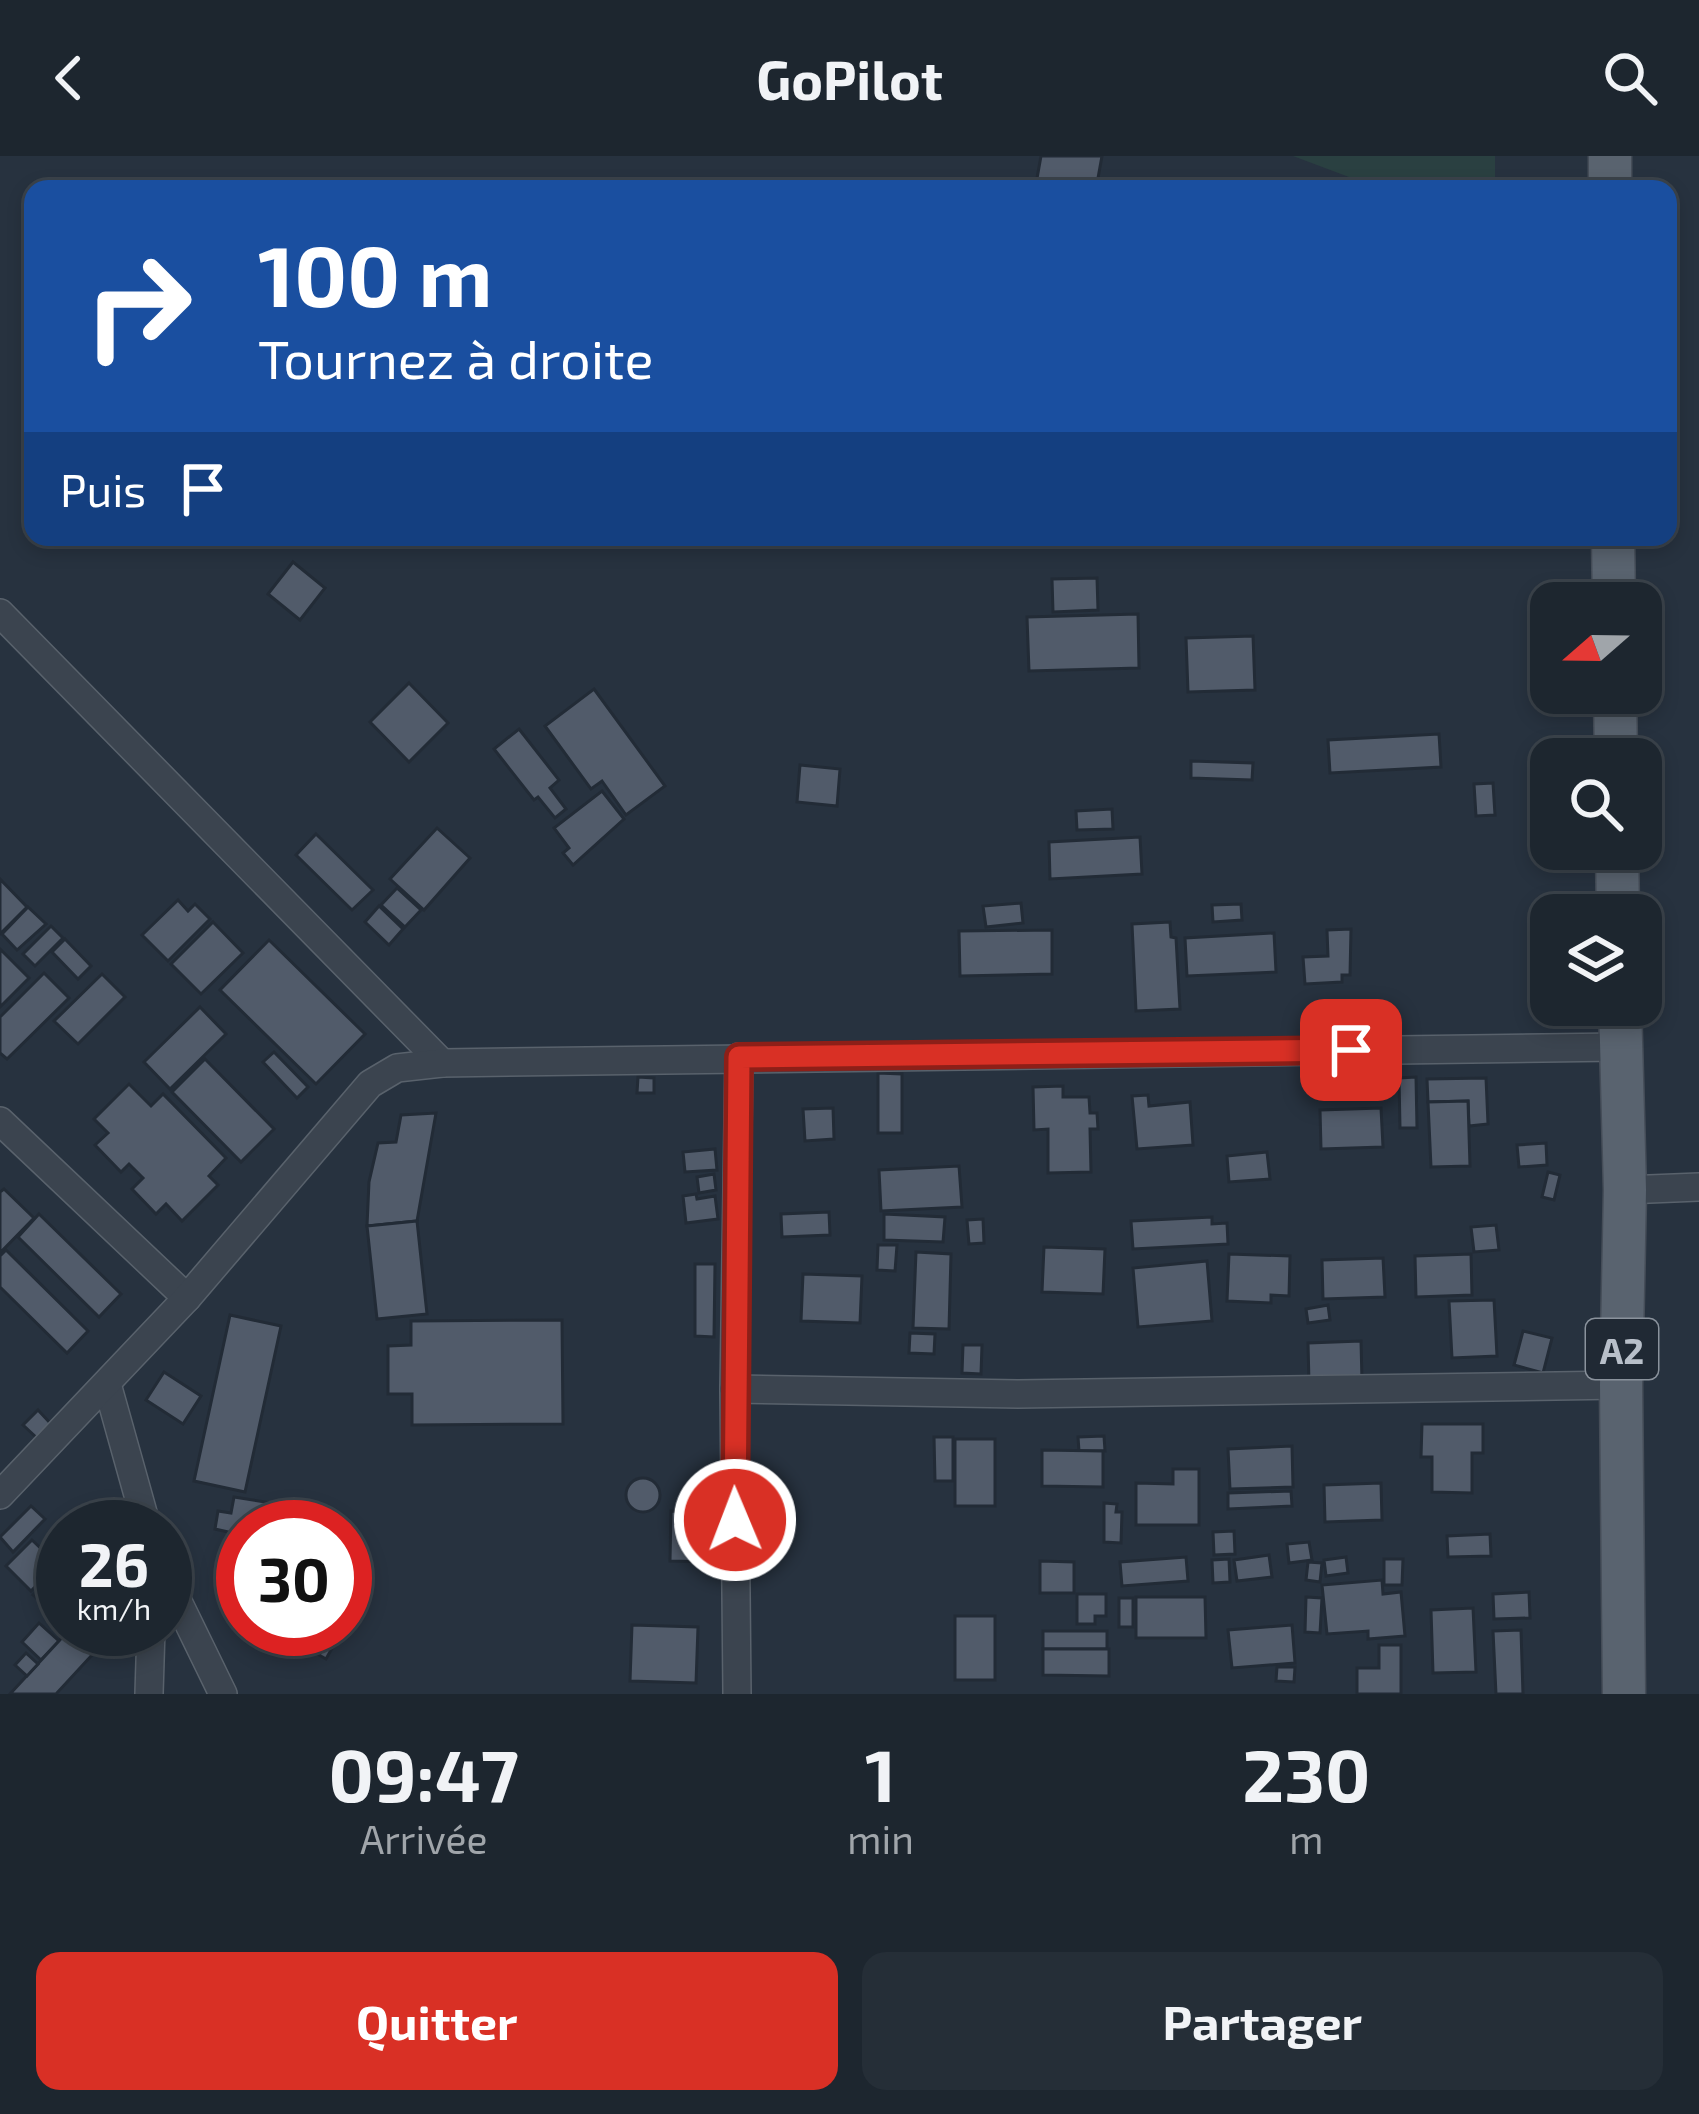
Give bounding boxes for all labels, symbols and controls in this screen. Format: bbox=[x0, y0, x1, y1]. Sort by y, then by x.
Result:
icon: back bbox=[36, 45, 102, 111]
icon: search bbox=[1597, 45, 1663, 111]
text: GoPilot bbox=[756, 46, 943, 111]
text: 100 m bbox=[258, 223, 492, 324]
icon: right bbox=[60, 228, 216, 384]
text: Tournez à droite bbox=[258, 325, 654, 390]
icon: arrive bbox=[170, 456, 236, 522]
text: Puis bbox=[60, 462, 146, 516]
north arrow bbox=[1530, 582, 1662, 714]
map controls bbox=[1530, 582, 1662, 1026]
button: search bbox=[1530, 738, 1662, 870]
button: layers bbox=[1530, 894, 1662, 1026]
pin bbox=[1300, 999, 1402, 1101]
icon: arrive bbox=[1318, 1017, 1384, 1083]
road number: A2 bbox=[1586, 1319, 1658, 1379]
position arrow bbox=[672, 1457, 798, 1583]
speed limit sign: 30 bbox=[216, 1500, 372, 1656]
text: 26 bbox=[79, 1527, 149, 1599]
text: km/h bbox=[77, 1590, 151, 1626]
text: 09:47 bbox=[329, 1730, 519, 1816]
text: 1 bbox=[865, 1730, 896, 1816]
text: 230 bbox=[1242, 1730, 1370, 1816]
text: Arrivée bbox=[360, 1815, 487, 1862]
text: min bbox=[847, 1815, 914, 1862]
text: m bbox=[1289, 1815, 1323, 1862]
button: Quitter bbox=[36, 1952, 838, 2090]
button: Partager bbox=[862, 1952, 1663, 2090]

